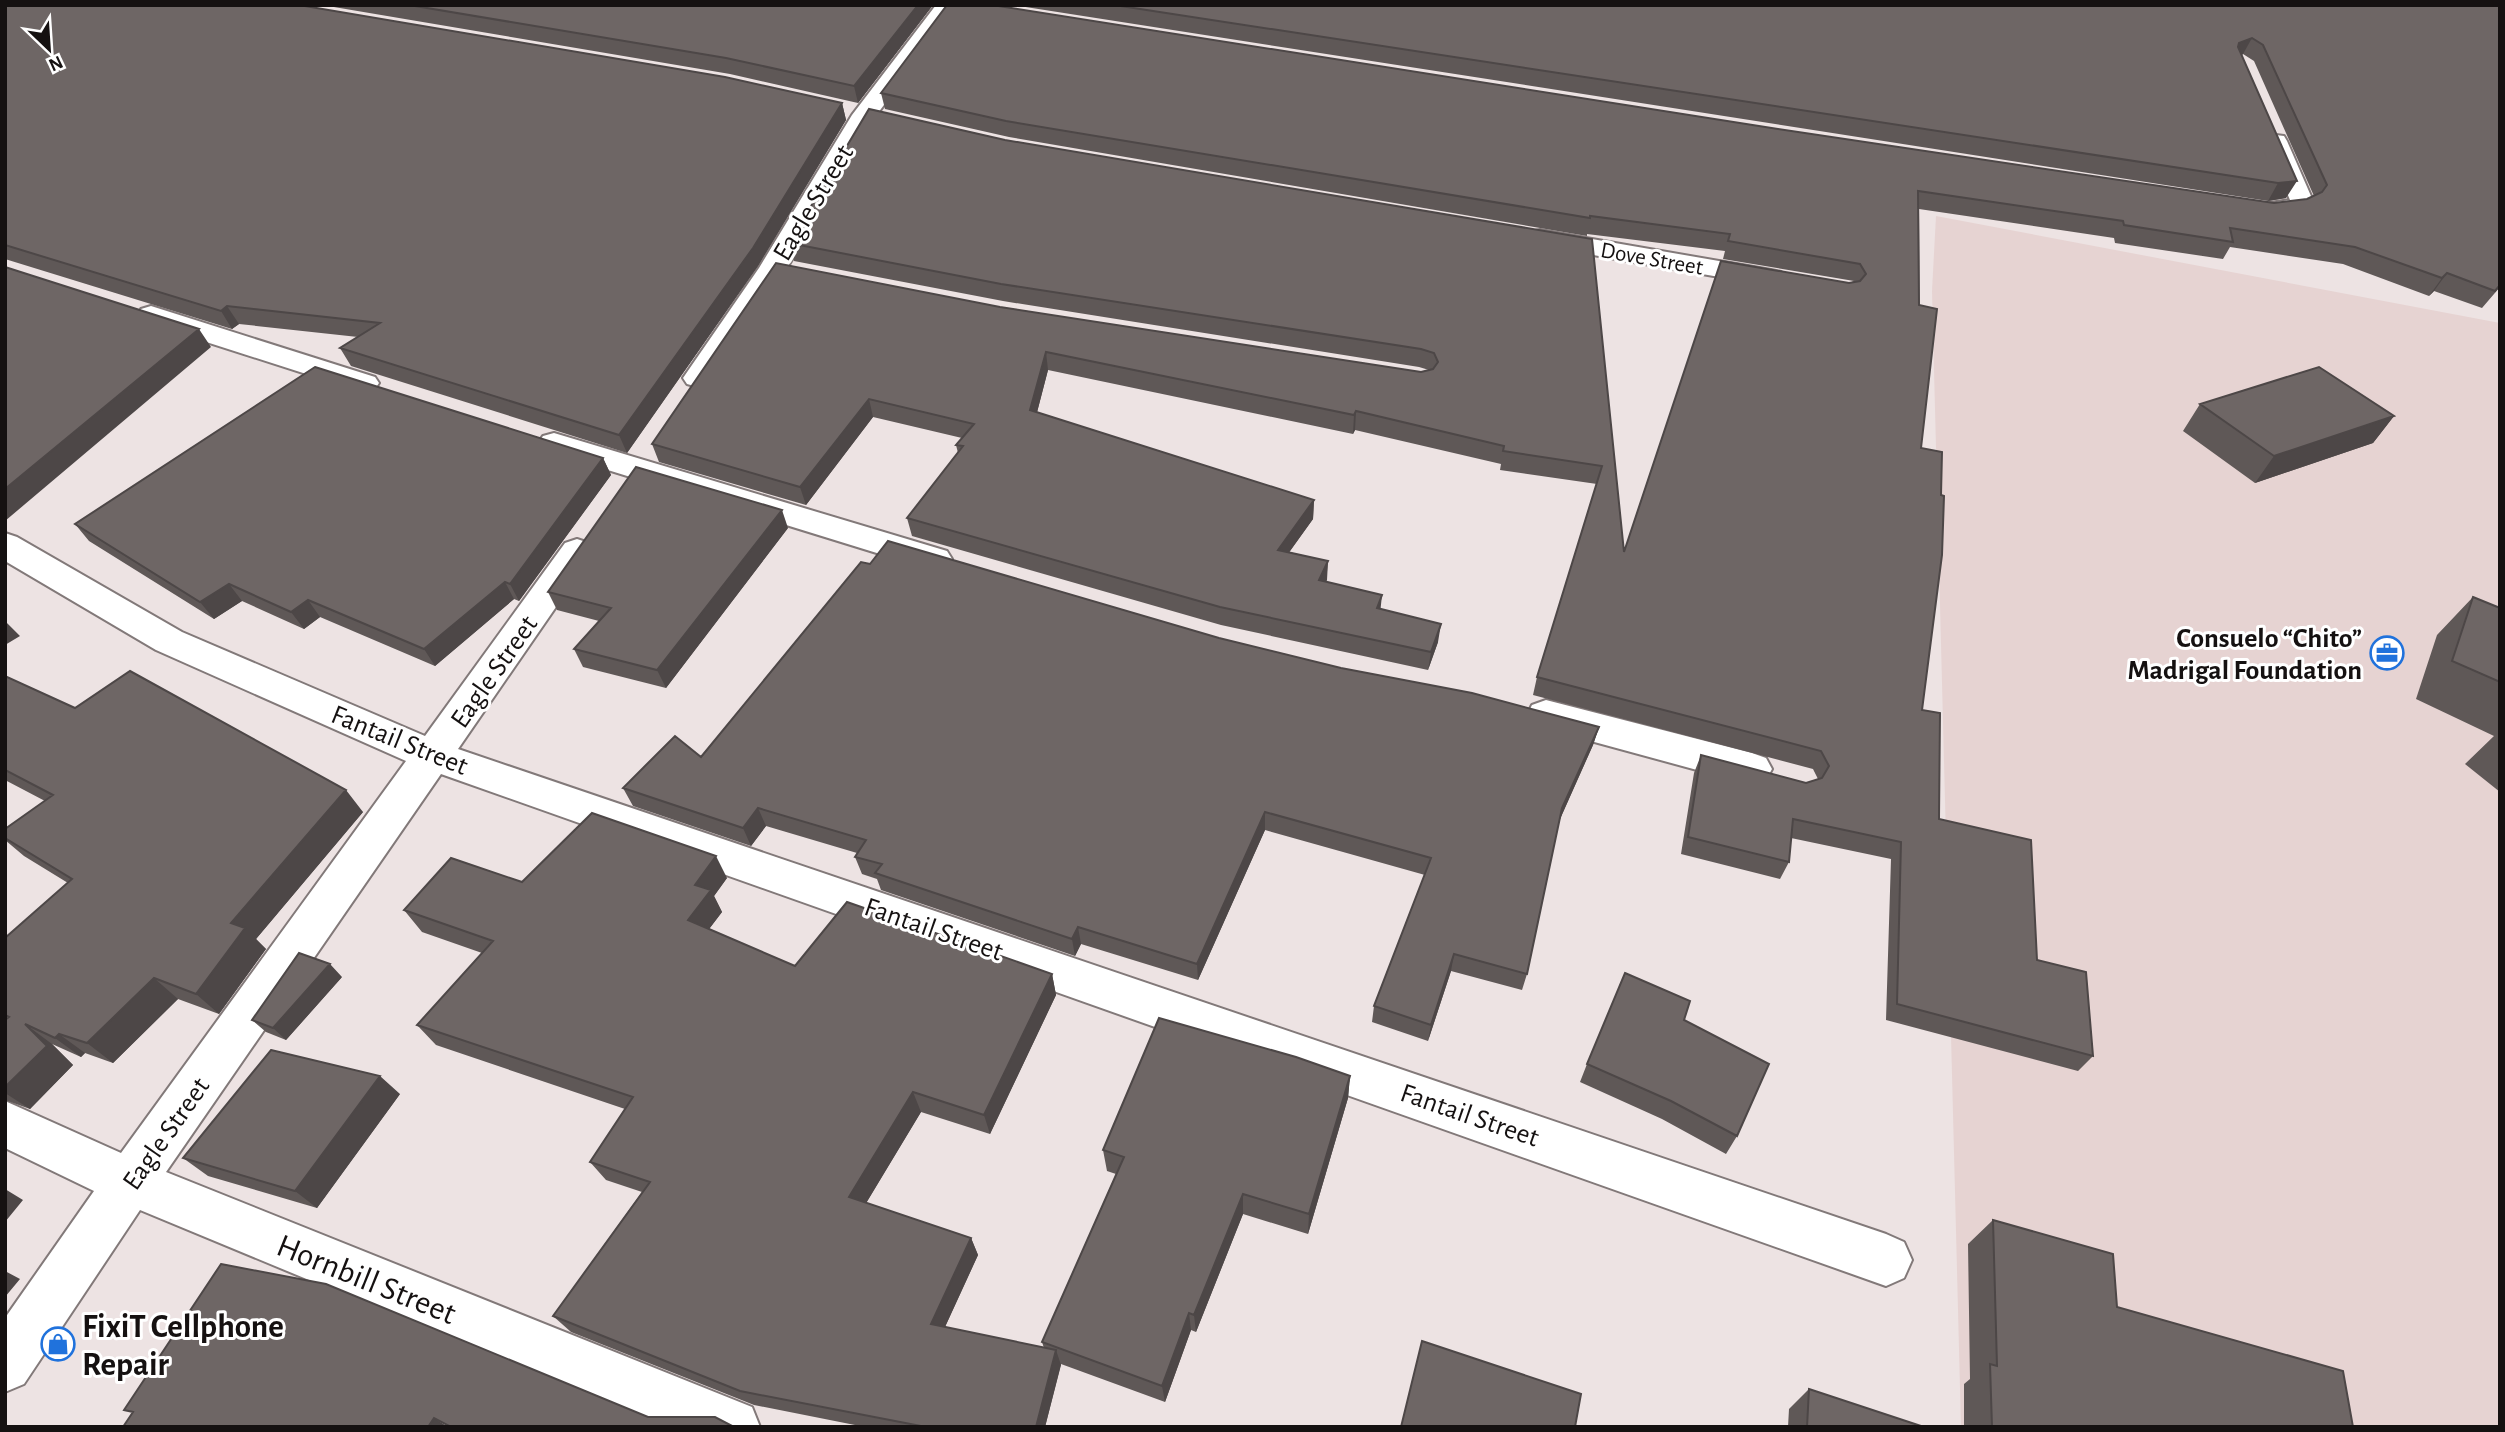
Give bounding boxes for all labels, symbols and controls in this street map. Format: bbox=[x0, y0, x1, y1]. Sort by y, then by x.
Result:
north arrow bbox=[14, 14, 84, 84]
text: N bbox=[46, 52, 66, 74]
street label: Eagle Street bbox=[768, 140, 859, 266]
street label: Dove Street bbox=[1599, 239, 1705, 280]
street label: Eagle Street bbox=[446, 611, 543, 733]
place label: Consuelo “Chito” Madrigal Foundation bbox=[2127, 625, 2362, 685]
office icon: Consuelo “Chito” Madrigal Foundation bbox=[2368, 634, 2406, 672]
street label: Fantail Street bbox=[327, 701, 472, 781]
street label: Fantail Street bbox=[860, 893, 1006, 967]
street label: Eagle Street bbox=[118, 1073, 215, 1195]
street label: Fantail Street bbox=[1396, 1079, 1542, 1153]
street label: Hornbill Street bbox=[272, 1229, 461, 1331]
place label: FixiT Cellphone Repair bbox=[82, 1311, 284, 1382]
shop icon: FixiT Cellphone Repair bbox=[39, 1325, 77, 1363]

